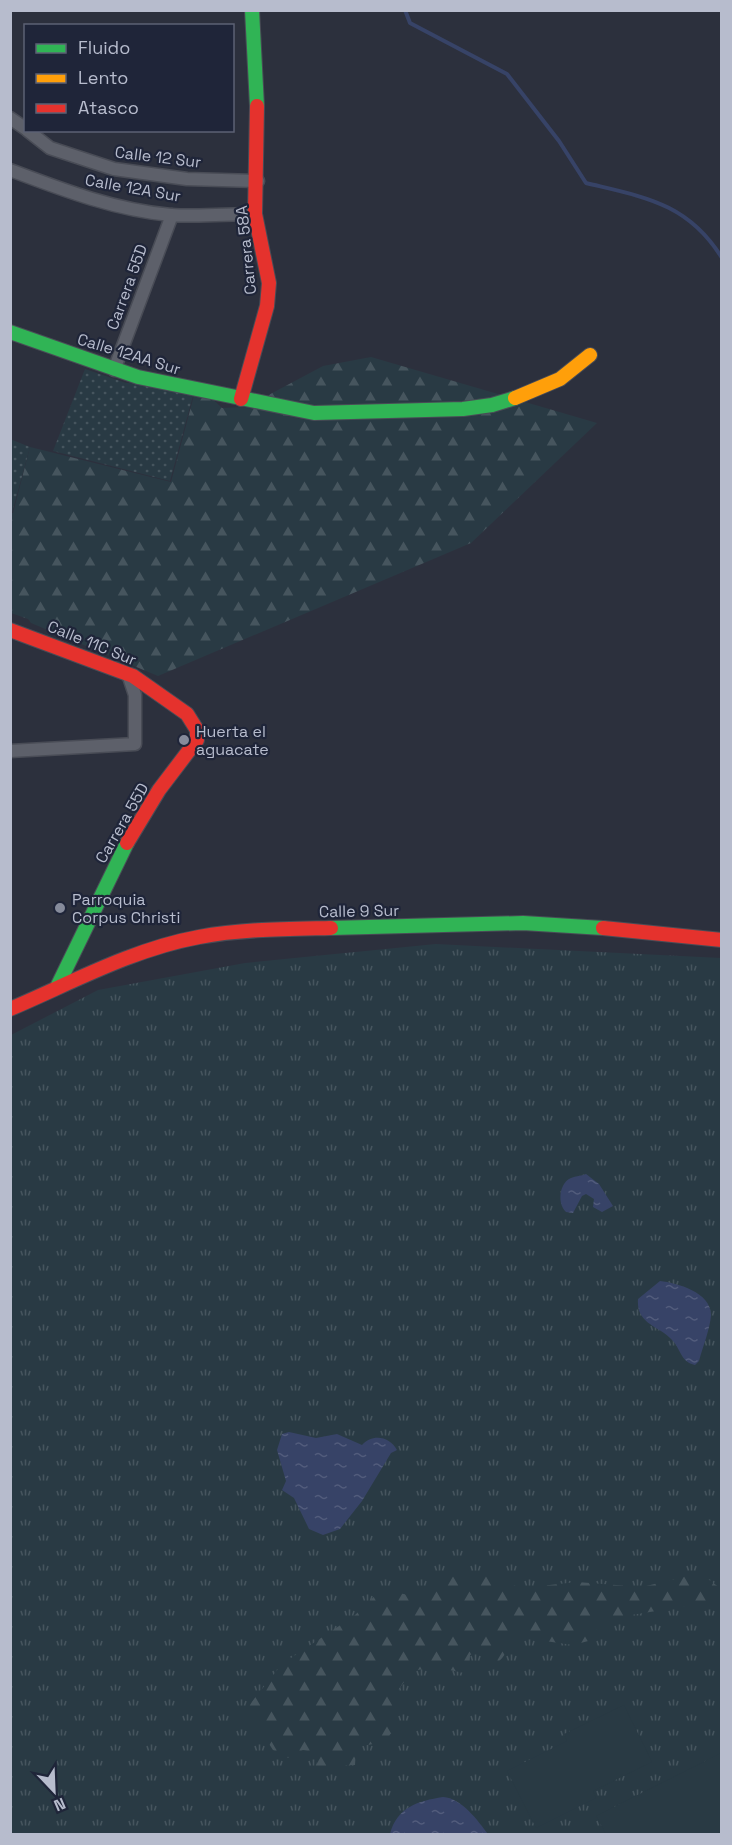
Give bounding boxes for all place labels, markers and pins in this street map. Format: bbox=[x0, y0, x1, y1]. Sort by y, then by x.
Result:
place label: Huerta el aguacate bbox=[196, 721, 269, 760]
marker: Huerta el aguacate bbox=[177, 733, 191, 747]
place label: Parroquia Corpus Christi bbox=[72, 889, 180, 928]
marker: Parroquia Corpus Christi bbox=[53, 901, 67, 915]

